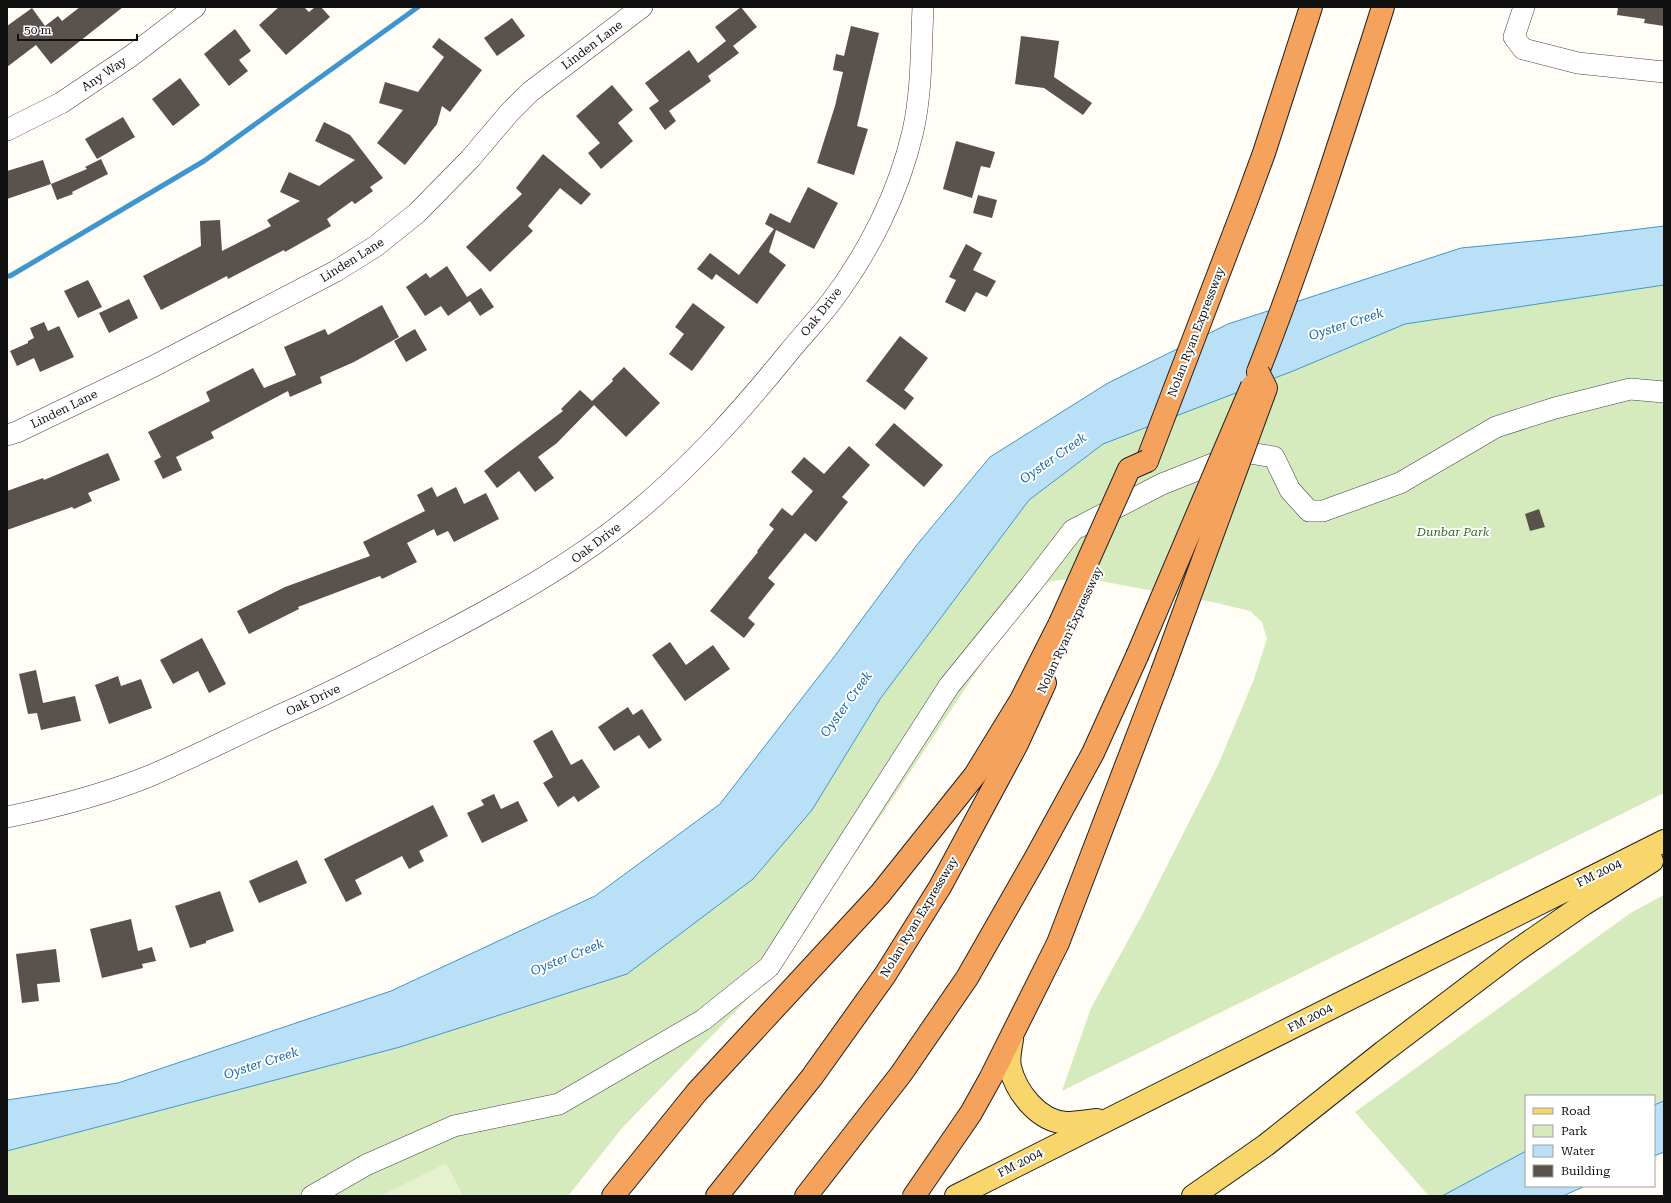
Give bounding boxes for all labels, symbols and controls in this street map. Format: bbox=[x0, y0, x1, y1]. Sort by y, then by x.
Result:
scale bar bbox=[18, 16, 137, 42]
street label: Linden Lane bbox=[559, 17, 625, 72]
text: 50 m bbox=[24, 23, 51, 37]
street label: Any Way bbox=[79, 53, 130, 94]
street label: Linden Lane bbox=[318, 235, 387, 285]
street label: Nolan Ryan Expressway bbox=[1165, 264, 1228, 399]
street label: Oak Drive bbox=[798, 285, 845, 339]
water label: Oyster Creek bbox=[1307, 305, 1386, 343]
street label: Linden Lane bbox=[28, 387, 100, 431]
water label: Oyster Creek bbox=[1017, 429, 1090, 486]
street label: Oak Drive bbox=[569, 520, 624, 566]
park label: Dunbar Park bbox=[1416, 525, 1490, 539]
street label: Nolan Ryan Expressway bbox=[1034, 564, 1106, 696]
water label: Oyster Creek bbox=[817, 667, 875, 740]
street label: Oak Drive bbox=[284, 681, 343, 719]
street label: Nolan Ryan Expressway bbox=[877, 853, 961, 980]
street label: FM 2004 bbox=[1574, 856, 1624, 890]
water label: Oyster Creek bbox=[528, 935, 607, 978]
street label: FM 2004 bbox=[1285, 1001, 1335, 1035]
water label: Oyster Creek bbox=[222, 1044, 301, 1082]
legend bbox=[1525, 1095, 1655, 1187]
text: Road bbox=[1561, 1104, 1591, 1118]
text: Park bbox=[1561, 1124, 1588, 1138]
text: Water bbox=[1561, 1144, 1595, 1158]
street label: FM 2004 bbox=[995, 1146, 1045, 1180]
text: Building bbox=[1561, 1164, 1610, 1178]

